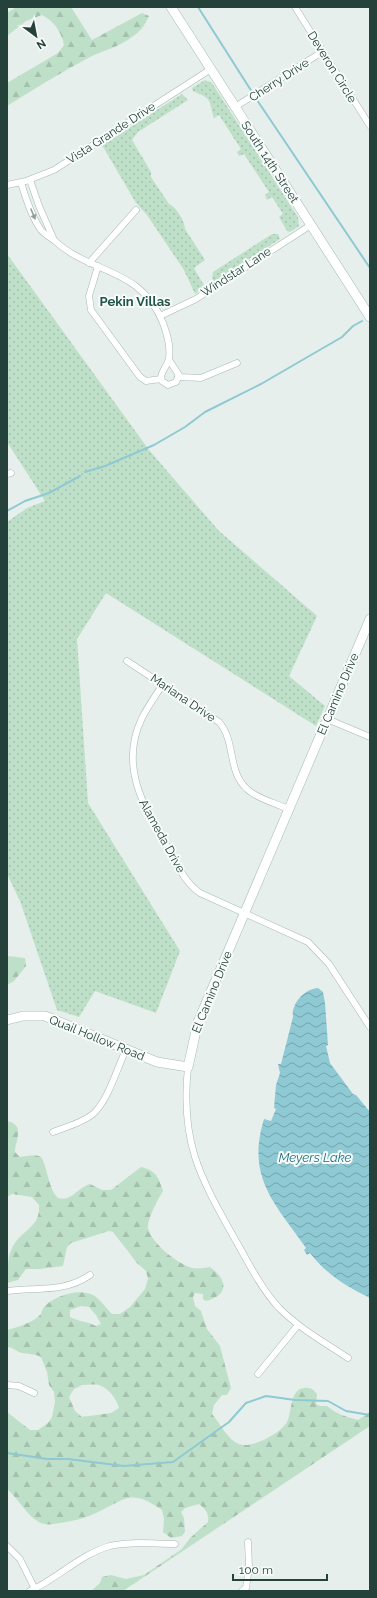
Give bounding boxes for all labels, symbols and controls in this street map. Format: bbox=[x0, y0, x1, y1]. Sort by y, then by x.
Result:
north arrow bbox=[16, 16, 56, 56]
street label: Deveron Circle bbox=[304, 29, 360, 105]
text: N bbox=[34, 36, 48, 52]
street label: Cherry Drive bbox=[246, 55, 312, 105]
street label: Vista Grande Drive bbox=[64, 99, 158, 167]
street label: South 14th Street bbox=[238, 118, 302, 206]
one-way arrow bbox=[30, 209, 36, 221]
street label: Windstar Lane bbox=[198, 244, 274, 300]
district label: Pekin Villas bbox=[99, 294, 171, 309]
street label: El Camino Drive bbox=[314, 651, 362, 737]
street label: Mariana Drive bbox=[148, 671, 218, 725]
street label: Alameda Drive bbox=[136, 797, 188, 875]
street label: El Camino Drive bbox=[189, 949, 235, 1035]
street label: Quail Hollow Road bbox=[47, 1012, 147, 1064]
water label: Meyers Lake bbox=[278, 1150, 352, 1165]
scale bar bbox=[233, 1556, 327, 1582]
text: 100 m bbox=[239, 1563, 273, 1577]

